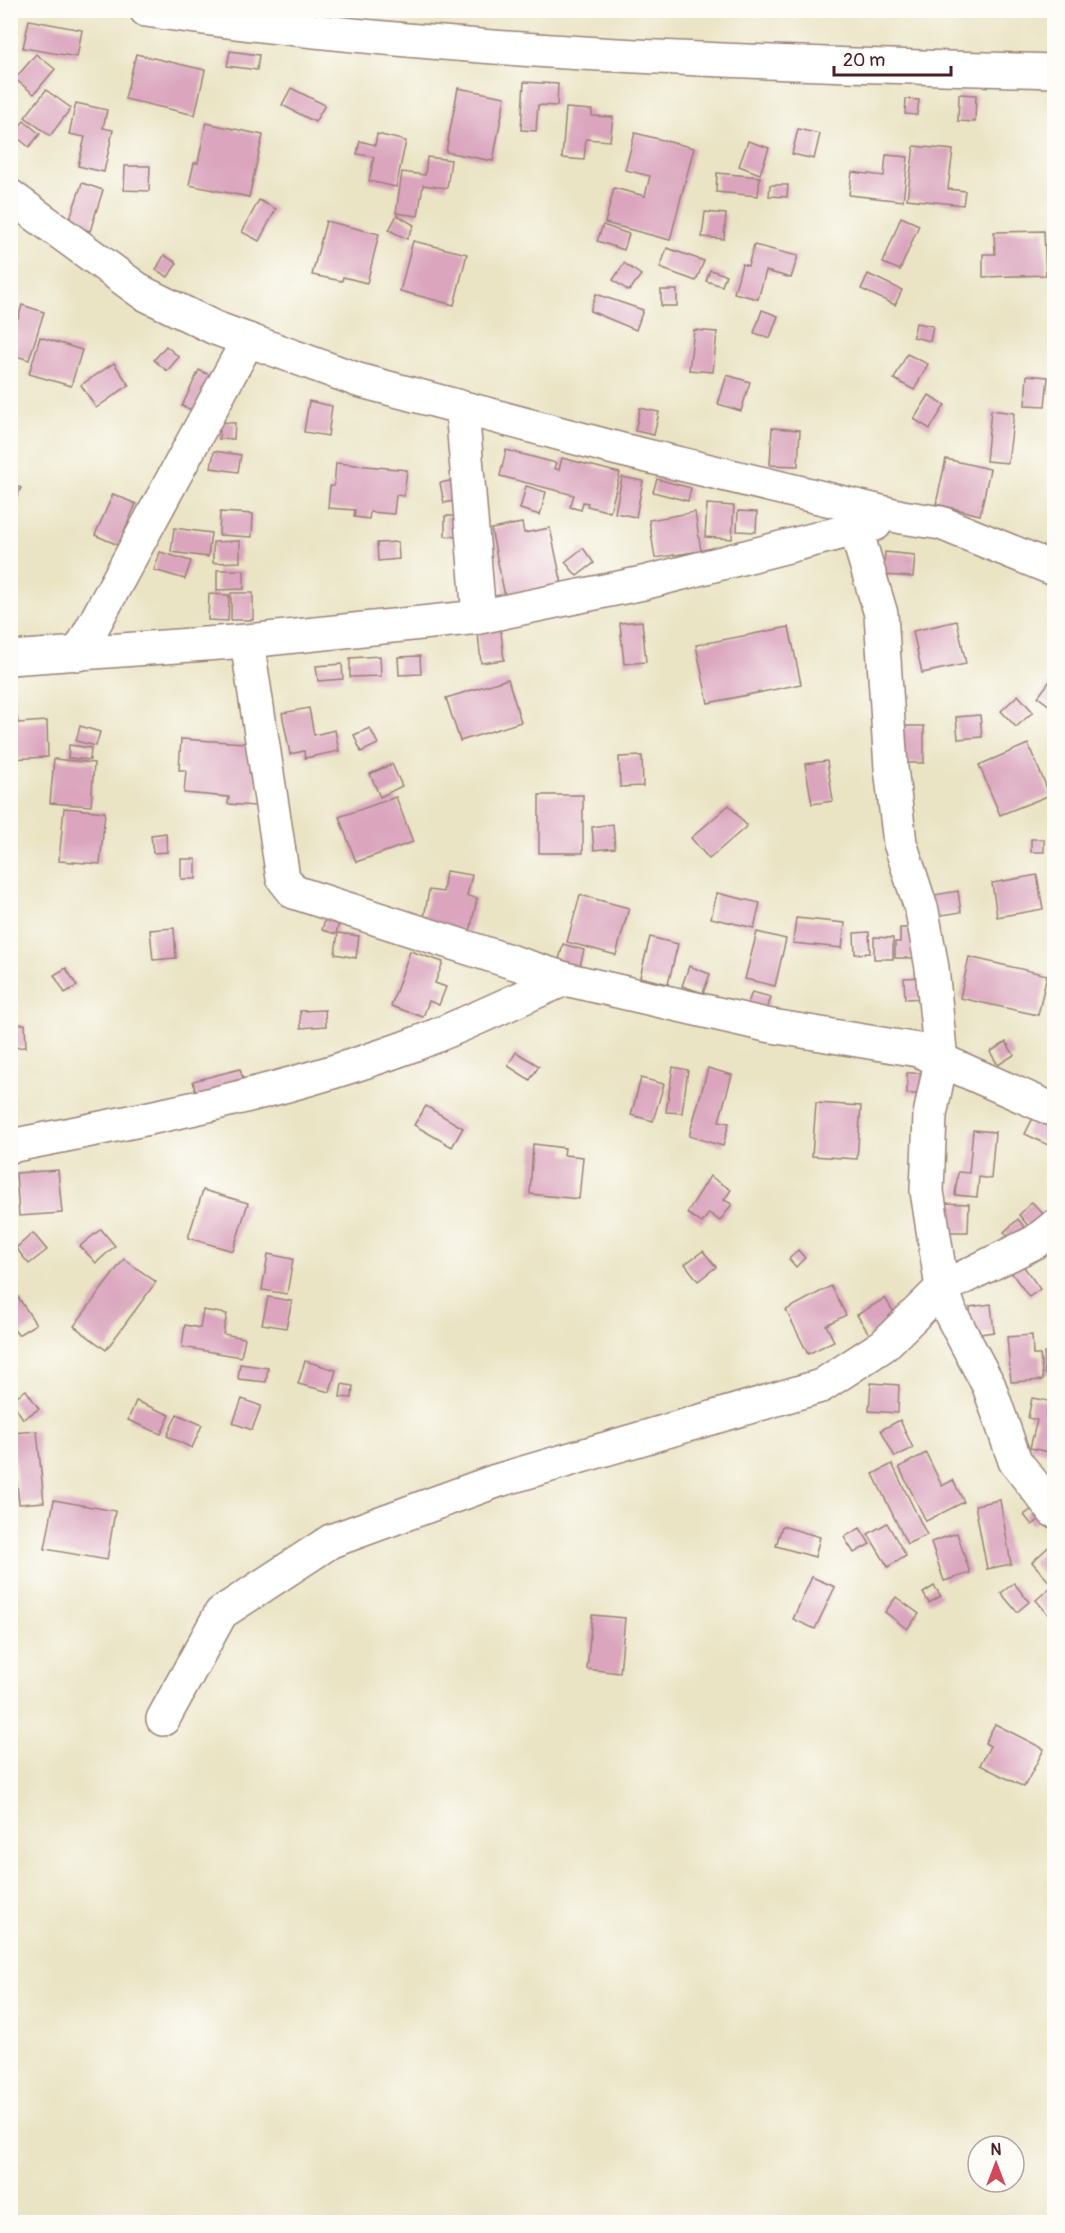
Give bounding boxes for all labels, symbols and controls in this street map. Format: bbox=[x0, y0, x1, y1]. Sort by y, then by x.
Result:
scale bar bbox=[834, 39, 951, 77]
text: 20 m bbox=[843, 49, 885, 72]
north arrow bbox=[966, 2134, 1026, 2194]
text: N bbox=[991, 2140, 1002, 2160]

